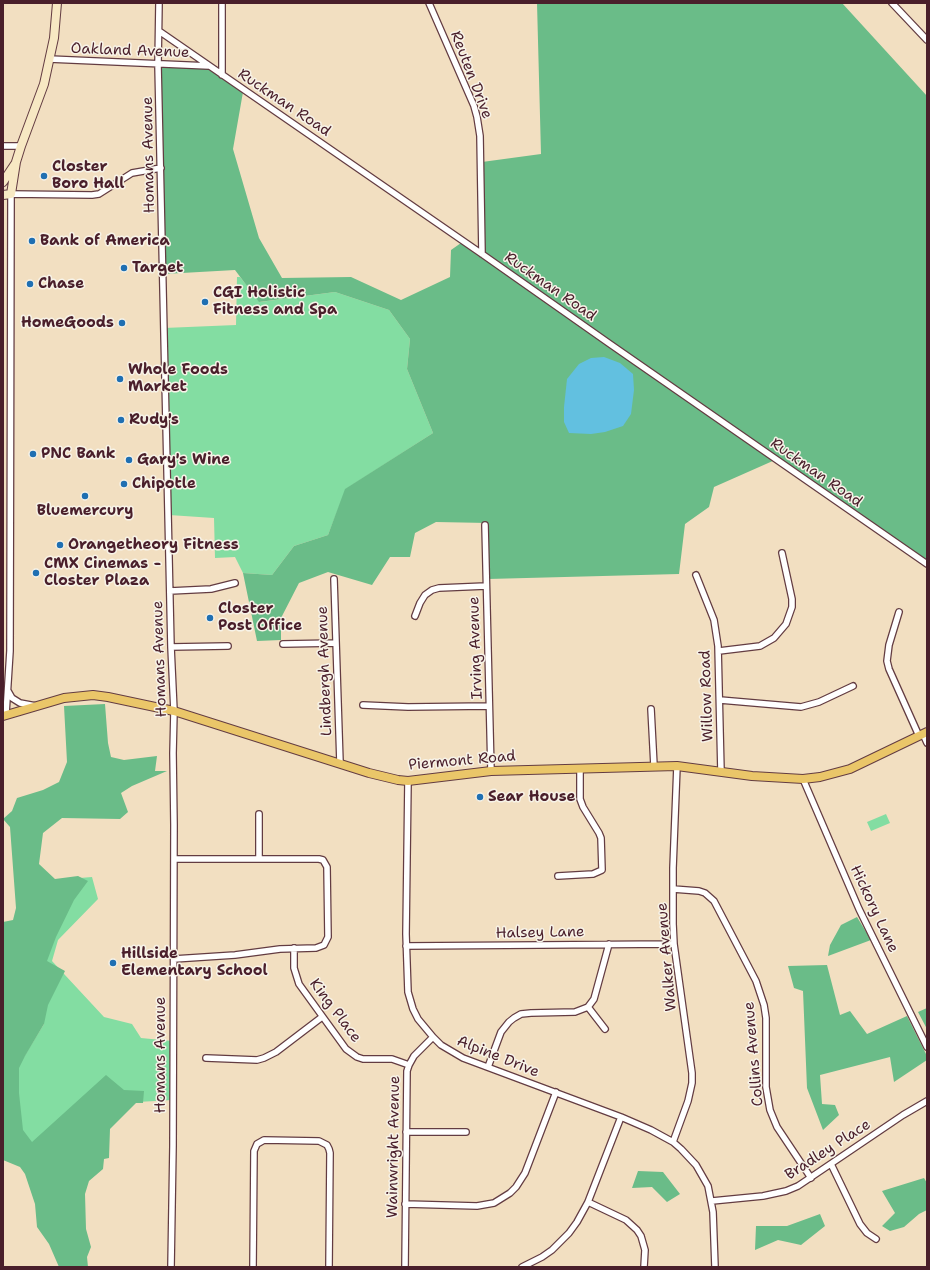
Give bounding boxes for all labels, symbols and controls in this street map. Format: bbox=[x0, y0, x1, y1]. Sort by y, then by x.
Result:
street label: Reuten Drive bbox=[446, 29, 496, 121]
street label: Oakland Avenue bbox=[70, 40, 190, 62]
street label: Ruckman Road bbox=[234, 65, 334, 141]
street label: Homans Avenue bbox=[139, 97, 159, 213]
place label: Closter Boro Hall bbox=[52, 158, 124, 193]
marker: Closter Boro Hall bbox=[39, 171, 49, 181]
place label: Bank of America bbox=[40, 232, 170, 250]
marker: Bank of America bbox=[27, 236, 37, 246]
street label: Ruckman Road bbox=[500, 249, 600, 325]
place label: Target bbox=[132, 259, 183, 277]
marker: Target bbox=[119, 263, 129, 273]
place label: Chase bbox=[38, 275, 84, 293]
marker: Chase bbox=[25, 279, 35, 289]
place label: CGI Holistic Fitness and Spa bbox=[213, 284, 337, 319]
marker: CGI Holistic Fitness and Spa bbox=[200, 297, 210, 307]
place label: HomeGoods bbox=[21, 314, 114, 332]
marker: HomeGoods bbox=[117, 318, 127, 328]
place label: Whole Foods Market bbox=[128, 361, 228, 396]
marker: Whole Foods Market bbox=[115, 374, 125, 384]
place label: Rudy's bbox=[129, 411, 179, 429]
marker: Rudy's bbox=[116, 415, 126, 425]
street label: Ruckman Road bbox=[766, 435, 866, 511]
place label: PNC Bank bbox=[41, 445, 116, 463]
marker: PNC Bank bbox=[28, 449, 38, 459]
place label: Gary's Wine bbox=[137, 451, 230, 469]
marker: Gary's Wine bbox=[124, 455, 134, 465]
place label: Chipotle bbox=[132, 475, 196, 493]
marker: Chipotle bbox=[119, 479, 129, 489]
marker: Bluemercury bbox=[80, 491, 90, 501]
place label: Bluemercury bbox=[37, 502, 133, 520]
place label: Orangetheory Fitness bbox=[68, 536, 239, 554]
marker: Orangetheory Fitness bbox=[55, 540, 65, 550]
place label: CMX Cinemas - Closter Plaza bbox=[44, 555, 161, 590]
marker: CMX Cinemas - Closter Plaza bbox=[31, 568, 41, 578]
street label: Irving Avenue bbox=[465, 596, 487, 700]
street label: Homans Avenue bbox=[149, 600, 171, 718]
place label: Closter Post Office bbox=[218, 600, 302, 635]
street label: Lindbergh Avenue bbox=[314, 605, 336, 737]
marker: Closter Post Office bbox=[205, 613, 215, 623]
street label: Willow Road bbox=[696, 650, 718, 742]
street label: Piermont Road bbox=[408, 747, 516, 775]
place label: Sear House bbox=[488, 788, 576, 806]
marker: Sear House bbox=[475, 792, 485, 802]
street label: Hickory Lane bbox=[846, 862, 902, 956]
street label: Walker Avenue bbox=[653, 902, 681, 1012]
street label: Halsey Lane bbox=[495, 923, 585, 943]
place label: Hillside Elementary School bbox=[121, 945, 268, 980]
marker: Hillside Elementary School bbox=[108, 958, 118, 968]
street label: King Place bbox=[305, 976, 365, 1046]
street label: Homans Avenue bbox=[152, 997, 170, 1113]
street label: Collins Avenue bbox=[740, 1001, 768, 1107]
street label: Alpine Drive bbox=[454, 1032, 542, 1082]
street label: Wainwright Avenue bbox=[384, 1076, 404, 1218]
street label: Bradley Place bbox=[782, 1116, 874, 1184]

